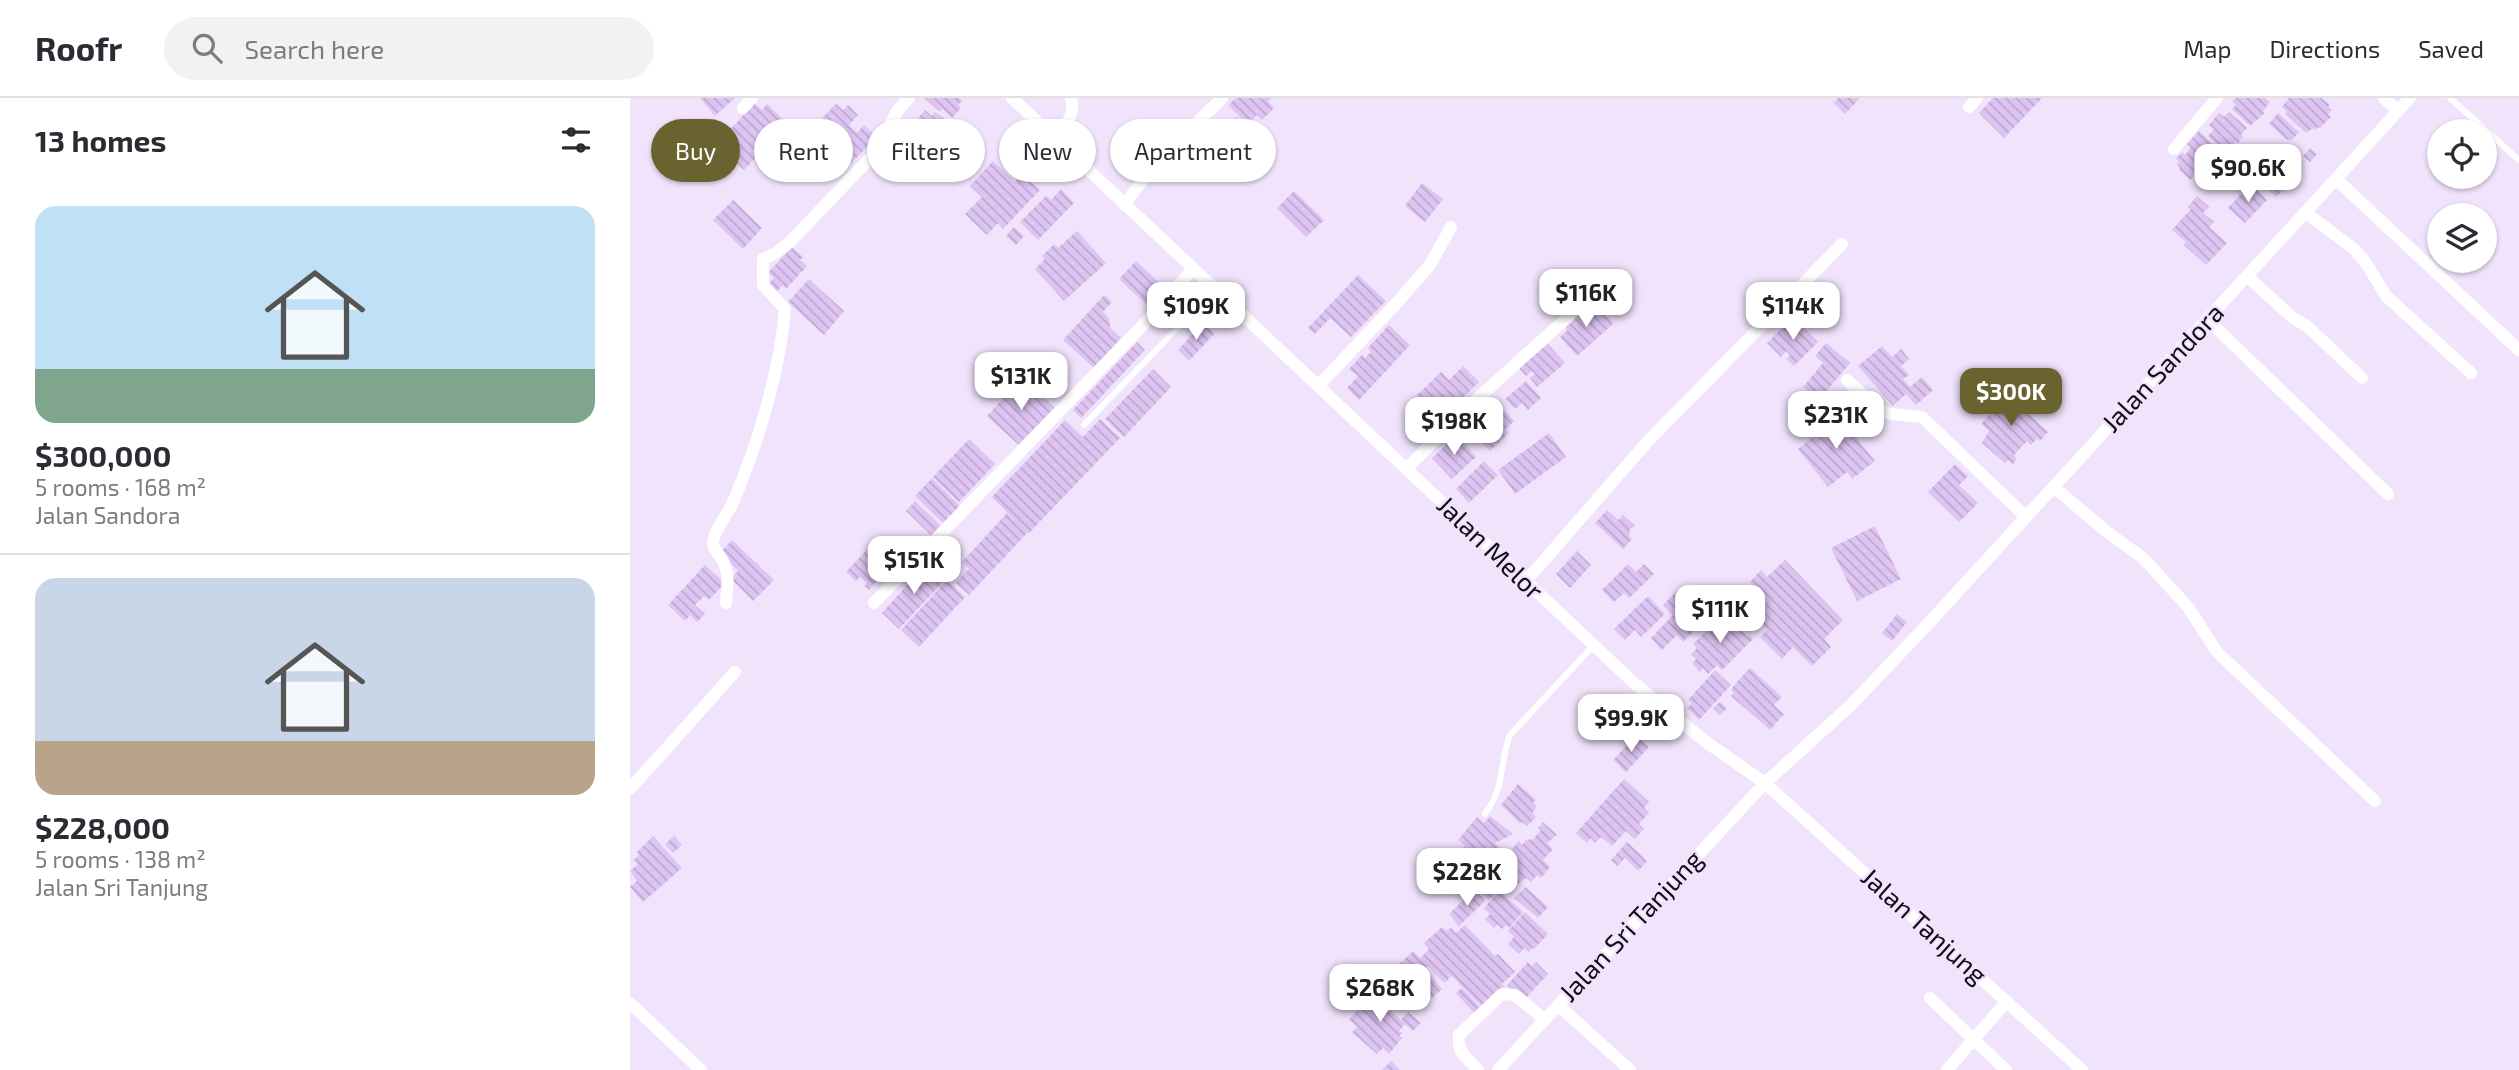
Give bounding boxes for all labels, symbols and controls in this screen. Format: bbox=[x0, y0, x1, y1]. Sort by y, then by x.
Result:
search box bbox=[164, 17, 654, 80]
text: Roofr bbox=[35, 28, 122, 68]
icon: search bbox=[188, 29, 226, 67]
text: Search here bbox=[244, 33, 384, 64]
text: Map bbox=[2183, 34, 2231, 63]
text: Directions bbox=[2269, 34, 2380, 63]
text: Saved bbox=[2418, 34, 2484, 63]
chip: Buy bbox=[651, 119, 740, 182]
chip: Rent bbox=[754, 119, 853, 182]
chip: Filters bbox=[867, 119, 985, 182]
chip: New bbox=[999, 119, 1096, 182]
chip: Apartment bbox=[1110, 119, 1276, 182]
map controls bbox=[2427, 119, 2497, 273]
button: locate bbox=[2427, 119, 2497, 189]
icon: filters bbox=[557, 121, 595, 159]
text: 13 homes bbox=[35, 122, 166, 158]
pin: $90.6K bbox=[2191, 144, 2305, 204]
text: $90.6K bbox=[2210, 153, 2286, 181]
button: layers bbox=[2427, 203, 2497, 273]
icon: home bbox=[252, 252, 378, 378]
pin: $116K bbox=[1537, 270, 1635, 329]
text: $116K bbox=[1555, 278, 1617, 306]
pin: $109K bbox=[1147, 282, 1245, 342]
pin: $114K bbox=[1744, 282, 1842, 342]
text: $109K bbox=[1163, 291, 1229, 319]
text: $114K bbox=[1762, 291, 1824, 319]
street label: Jalan Sandora bbox=[2095, 296, 2229, 438]
pin: $131K bbox=[972, 352, 1070, 412]
text: $131K bbox=[991, 361, 1051, 389]
pin: $300K bbox=[1962, 368, 2060, 428]
text: $300K bbox=[1976, 377, 2046, 405]
pin: $231K bbox=[1787, 392, 1885, 451]
pin: $198K bbox=[1405, 398, 1503, 457]
text: $231K bbox=[1804, 400, 1868, 428]
text: $198K bbox=[1421, 406, 1487, 434]
text: $300,000 bbox=[35, 437, 171, 473]
text: 5 rooms · 168 m² bbox=[35, 473, 206, 501]
street label: Jalan Melor bbox=[1431, 489, 1551, 605]
text: Jalan Sandora bbox=[35, 501, 180, 529]
pin: $151K bbox=[865, 536, 963, 596]
text: $151K bbox=[884, 545, 944, 573]
pin: $111K bbox=[1671, 586, 1769, 645]
text: $111K bbox=[1691, 594, 1749, 622]
icon: home bbox=[252, 624, 378, 750]
pin: $99.9K bbox=[1574, 694, 1688, 754]
text: $99.9K bbox=[1594, 703, 1668, 731]
text: $228,000 bbox=[35, 809, 170, 845]
street label: Jalan Sri Tanjung bbox=[1552, 843, 1708, 1007]
text: 5 rooms · 138 m² bbox=[35, 845, 206, 873]
pin: $228K bbox=[1418, 848, 1516, 908]
text: $228K bbox=[1433, 857, 1501, 885]
street label: Jalan Tanjung bbox=[1856, 860, 1994, 989]
text: Jalan Sri Tanjung bbox=[35, 873, 208, 901]
pin: $268K bbox=[1331, 964, 1429, 1024]
text: $268K bbox=[1345, 973, 1415, 1001]

